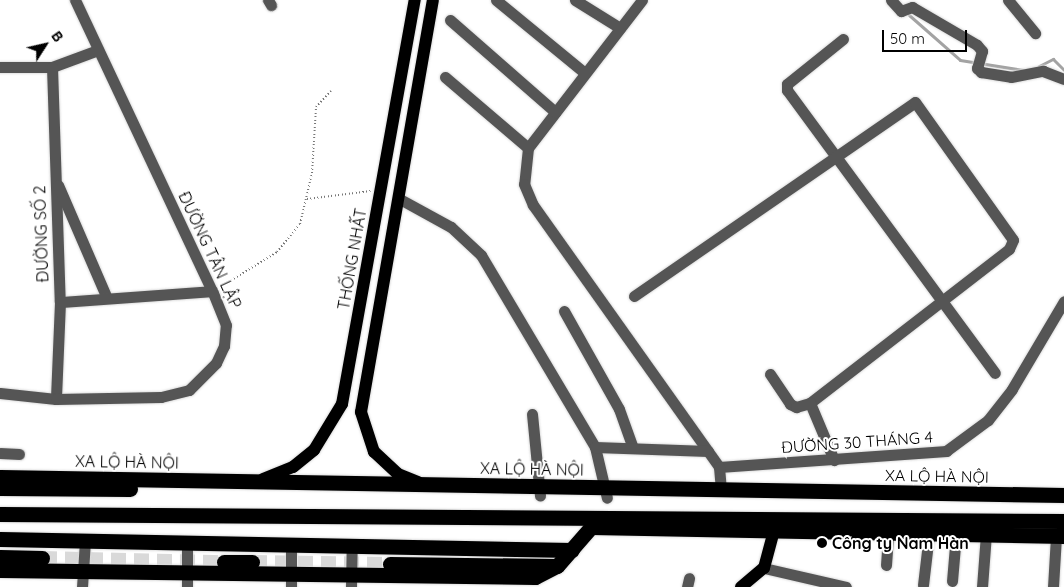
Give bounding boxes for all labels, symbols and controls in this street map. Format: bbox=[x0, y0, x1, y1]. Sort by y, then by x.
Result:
north arrow bbox=[20, 20, 70, 70]
scale bar bbox=[884, 20, 969, 52]
text: B bbox=[47, 27, 67, 45]
text: 50 m bbox=[890, 29, 925, 48]
street label: ĐƯỜNG SỐ 2 bbox=[30, 185, 52, 283]
street label: ĐƯỜNG TÂN LẬP bbox=[175, 189, 245, 311]
street label: THỐNG NHẤT bbox=[334, 207, 370, 311]
street label: ĐƯỜNG 30 THÁNG 4 bbox=[781, 427, 933, 457]
street label: XA LỘ HÀ NỘI bbox=[75, 451, 179, 473]
street label: XA LỘ HÀ NỘI bbox=[480, 458, 584, 480]
street label: XA LỘ HÀ NỘI bbox=[885, 465, 989, 487]
place label: Công ty Nam Hàn bbox=[832, 533, 969, 553]
marker: Công ty Nam Hàn bbox=[816, 537, 828, 549]

